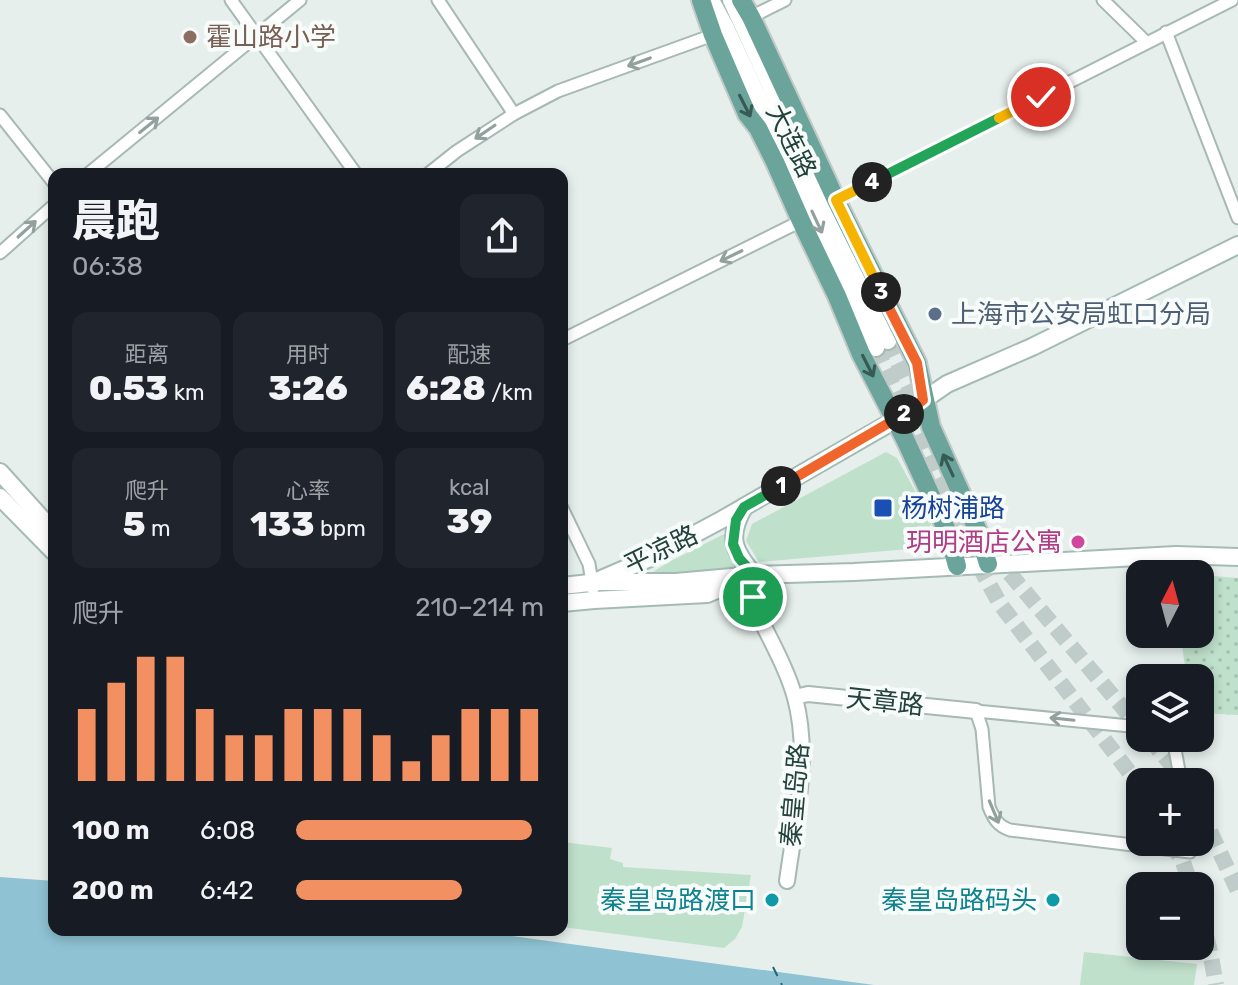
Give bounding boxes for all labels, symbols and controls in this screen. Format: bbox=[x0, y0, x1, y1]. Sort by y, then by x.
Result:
place label: 霍山路小学 bbox=[206, 22, 336, 53]
marker: 霍山路小学 bbox=[181, 28, 199, 46]
one-way arrow bbox=[627, 55, 652, 70]
pin bbox=[1007, 63, 1075, 131]
icon: check bbox=[1019, 75, 1063, 119]
one-way arrow bbox=[738, 94, 753, 118]
street label: 大连路 bbox=[759, 99, 823, 183]
one-way arrow bbox=[138, 116, 159, 134]
one-way arrow bbox=[475, 124, 497, 141]
pin: 4 bbox=[852, 162, 892, 202]
text: 4 bbox=[864, 168, 880, 195]
button: share bbox=[460, 194, 544, 278]
text: 晨跑 bbox=[72, 195, 160, 247]
one-way arrow bbox=[810, 210, 825, 234]
one-way arrow bbox=[17, 219, 37, 238]
one-way arrow bbox=[719, 249, 743, 264]
text: 06:38 bbox=[72, 251, 143, 282]
pin: 3 bbox=[861, 272, 901, 312]
text: 3 bbox=[874, 278, 888, 305]
place label: 上海市公安局虹口分局 bbox=[951, 299, 1211, 330]
marker: 上海市公安局虹口分局 bbox=[926, 305, 944, 323]
text: 距离 bbox=[125, 341, 169, 368]
text: 用时 bbox=[286, 341, 330, 368]
text: 配速 bbox=[447, 341, 491, 368]
one-way arrow bbox=[860, 354, 876, 378]
text: 0.53 bbox=[89, 368, 168, 409]
text: 3:26 bbox=[268, 368, 348, 409]
text: 6:28 bbox=[406, 368, 486, 409]
text: km bbox=[168, 379, 205, 406]
text: /km bbox=[486, 379, 533, 406]
pin: 2 bbox=[884, 394, 924, 434]
text: 2 bbox=[897, 400, 911, 427]
one-way arrow bbox=[940, 454, 955, 478]
pin: 1 bbox=[761, 466, 801, 506]
text: 1 bbox=[776, 472, 786, 499]
text: kcal bbox=[449, 474, 490, 501]
text: 爬升 bbox=[125, 477, 169, 504]
text: 心率 bbox=[286, 477, 330, 504]
place label: 杨树浦路 bbox=[901, 493, 1005, 524]
marker: 杨树浦路 bbox=[872, 497, 894, 519]
text: 39 bbox=[446, 501, 492, 542]
text: 5 bbox=[123, 504, 146, 545]
text: 133 bbox=[250, 504, 315, 545]
text: m bbox=[146, 515, 171, 542]
text: bpm bbox=[315, 515, 366, 542]
street label: 平凉路 bbox=[619, 519, 703, 581]
place label: 玥明酒店公寓 bbox=[906, 527, 1062, 558]
marker: 玥明酒店公寓 bbox=[1069, 533, 1087, 551]
north arrow bbox=[1126, 560, 1214, 648]
map controls bbox=[1126, 560, 1214, 960]
pin bbox=[719, 563, 787, 631]
icon: arrive bbox=[731, 575, 775, 619]
text: 210–214 m bbox=[415, 592, 544, 623]
text: 爬升 bbox=[72, 598, 124, 629]
button: layers bbox=[1126, 664, 1214, 752]
street label: 天章路 bbox=[845, 683, 925, 721]
one-way arrow bbox=[1049, 712, 1076, 727]
street label: 秦皇岛路 bbox=[775, 742, 815, 848]
button: + bbox=[1126, 768, 1214, 856]
one-way arrow bbox=[987, 799, 1002, 823]
text: 100 m bbox=[72, 815, 150, 846]
text: 6:08 bbox=[200, 815, 255, 846]
button: − bbox=[1126, 872, 1214, 960]
text: 200 m bbox=[72, 875, 154, 906]
text: 6:42 bbox=[200, 875, 254, 906]
place label: 秦皇岛路渡口 bbox=[600, 885, 756, 916]
place label: 秦皇岛路码头 bbox=[881, 885, 1037, 916]
marker: 秦皇岛路渡口 bbox=[763, 891, 781, 909]
marker: 秦皇岛路码头 bbox=[1044, 891, 1062, 909]

